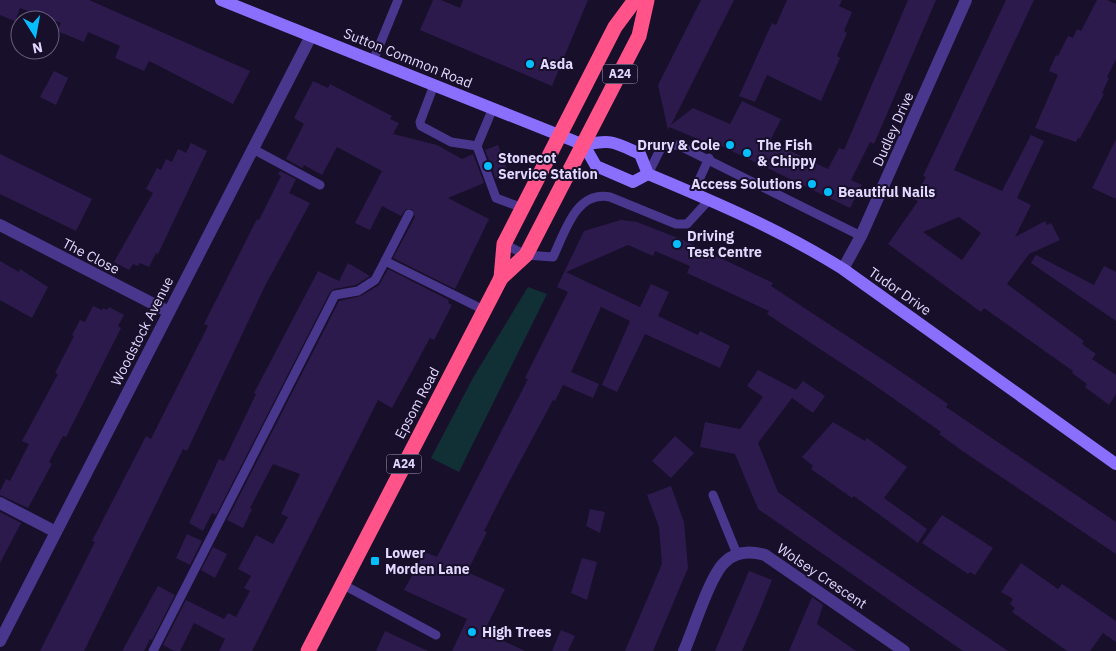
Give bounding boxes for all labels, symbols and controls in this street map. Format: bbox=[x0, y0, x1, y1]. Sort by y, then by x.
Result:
north arrow bbox=[10, 10, 60, 60]
street label: Sutton Common Road bbox=[341, 24, 475, 92]
text: N bbox=[31, 38, 44, 58]
place label: Asda bbox=[540, 55, 573, 73]
marker: Asda bbox=[524, 58, 536, 70]
road number: A24 bbox=[602, 64, 638, 84]
street label: Dudley Drive bbox=[869, 89, 918, 169]
place label: Drury & Cole bbox=[637, 136, 720, 154]
place label: The Fish & Chippy bbox=[757, 136, 817, 170]
marker: Drury & Cole bbox=[724, 139, 736, 151]
marker: The Fish & Chippy bbox=[741, 147, 753, 159]
place label: Stonecot Service Station bbox=[498, 149, 598, 183]
marker: Stonecot Service Station bbox=[482, 160, 494, 172]
place label: Access Solutions bbox=[691, 175, 802, 193]
marker: Access Solutions bbox=[806, 178, 818, 190]
place label: Beautiful Nails bbox=[838, 183, 935, 201]
marker: Beautiful Nails bbox=[822, 186, 834, 198]
place label: Driving Test Centre bbox=[687, 227, 762, 261]
street label: The Close bbox=[59, 234, 123, 278]
marker: Driving Test Centre bbox=[671, 238, 683, 250]
street label: Tudor Drive bbox=[865, 263, 935, 319]
street label: Woodstock Avenue bbox=[107, 273, 177, 389]
street label: Epsom Road bbox=[391, 364, 443, 442]
road number: A24 bbox=[386, 454, 422, 474]
street label: Wolsey Crescent bbox=[774, 539, 870, 613]
place label: Lower Morden Lane bbox=[385, 544, 470, 578]
marker: Lower Morden Lane bbox=[369, 555, 381, 567]
place label: High Trees bbox=[482, 623, 551, 641]
marker: High Trees bbox=[466, 626, 478, 638]

